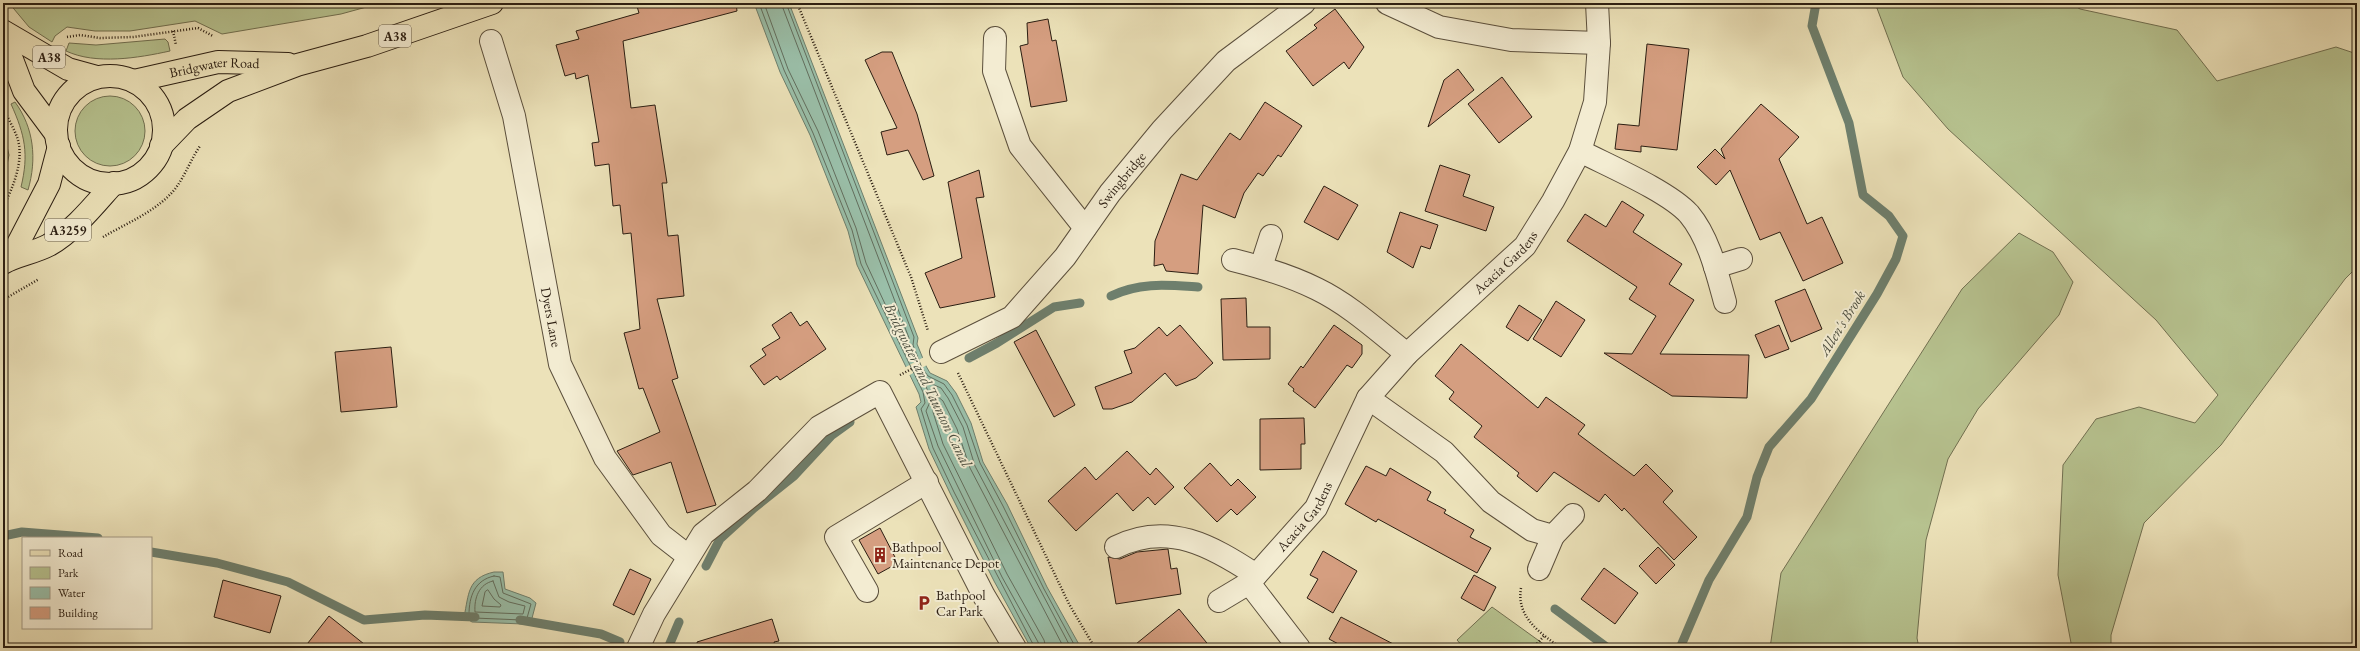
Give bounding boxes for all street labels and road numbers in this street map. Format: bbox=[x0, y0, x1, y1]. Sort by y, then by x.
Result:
road number: A38 bbox=[379, 25, 411, 47]
road number: A38 bbox=[33, 46, 65, 68]
street label: Bridgwater Road bbox=[168, 53, 261, 82]
street label: Swingbridge bbox=[1093, 147, 1150, 211]
road number: A3259 bbox=[45, 219, 91, 241]
street label: Acacia Gardens bbox=[1469, 227, 1542, 298]
street label: Dyers Lane bbox=[537, 286, 566, 349]
street label: Acacia Gardens bbox=[1272, 478, 1336, 556]

